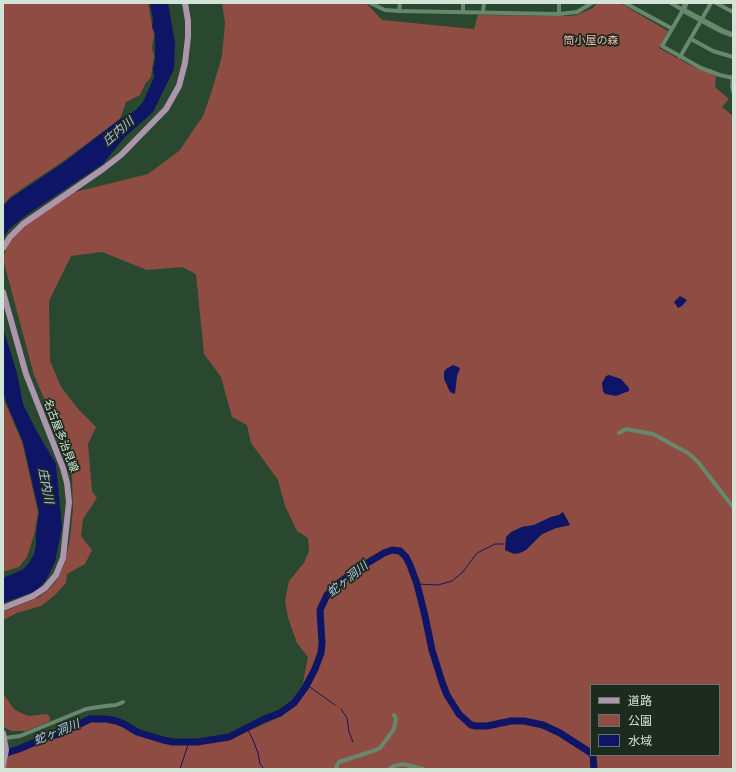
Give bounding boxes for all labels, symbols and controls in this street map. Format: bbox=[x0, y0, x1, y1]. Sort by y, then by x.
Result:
park label: 筒小屋の森 bbox=[564, 34, 618, 48]
water label: 庄内川 bbox=[101, 115, 137, 149]
street label: 名古屋多治見線 bbox=[40, 398, 80, 474]
water label: 庄内川 bbox=[34, 467, 56, 505]
water label: 蛇ヶ洞川 bbox=[325, 559, 371, 601]
legend bbox=[590, 684, 720, 756]
text: 道路 bbox=[628, 693, 652, 709]
text: 公園 bbox=[628, 713, 652, 729]
water label: 蛇ヶ洞川 bbox=[32, 717, 82, 749]
text: 水域 bbox=[628, 733, 652, 749]

